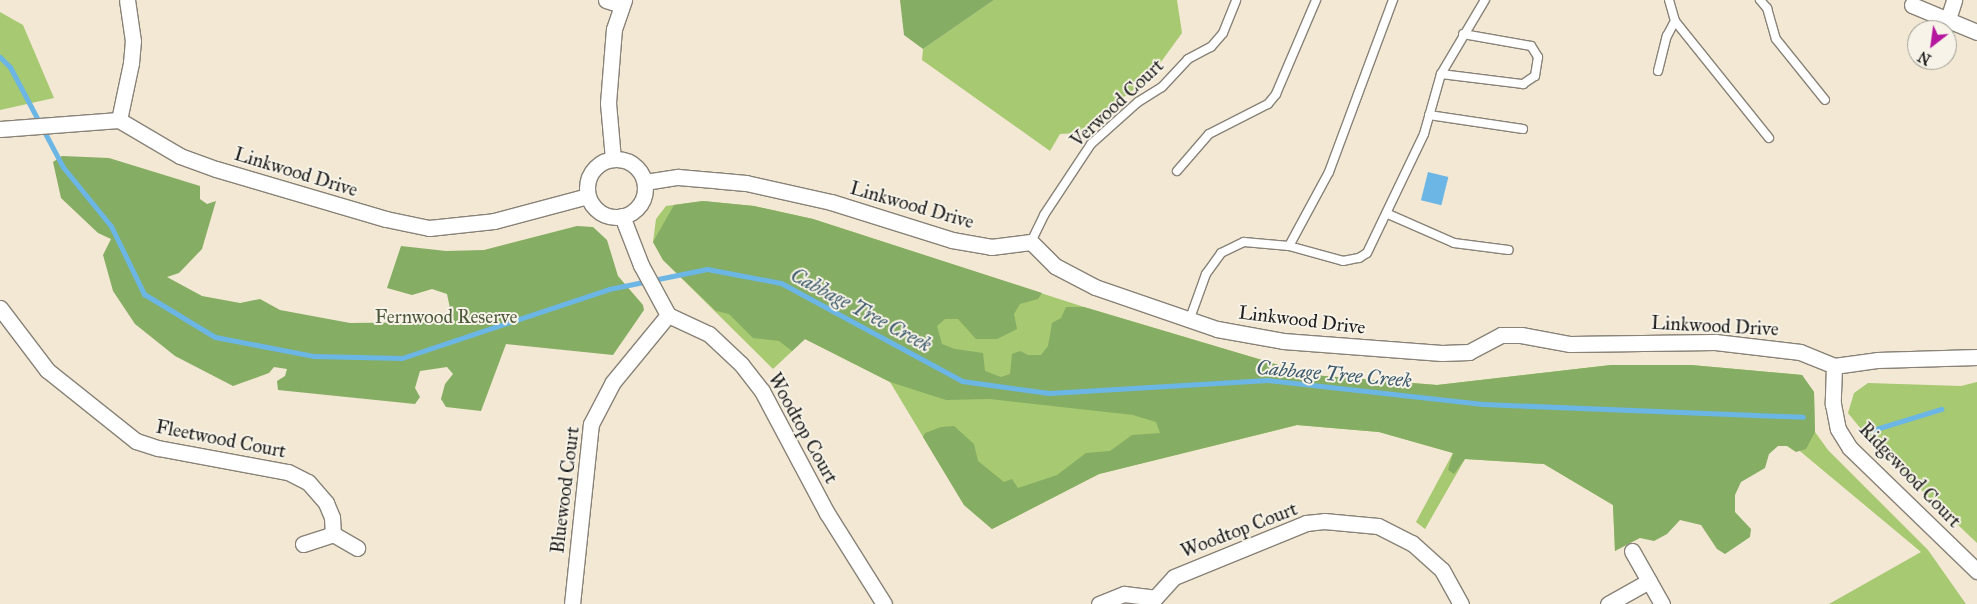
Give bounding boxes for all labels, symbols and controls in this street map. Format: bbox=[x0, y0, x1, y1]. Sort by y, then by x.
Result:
north arrow bbox=[1907, 20, 1957, 70]
text: N bbox=[1915, 47, 1934, 68]
street label: Verwood Court bbox=[1066, 54, 1168, 152]
street label: Linkwood Drive bbox=[232, 142, 360, 202]
street label: Linkwood Drive bbox=[847, 176, 977, 234]
water label: Cabbage Tree Creek bbox=[787, 263, 935, 357]
street label: Linkwood Drive bbox=[1237, 301, 1367, 339]
park label: Fernwood Reserve bbox=[375, 306, 517, 328]
street label: Linkwood Drive bbox=[1651, 311, 1779, 341]
water label: Cabbage Tree Creek bbox=[1255, 355, 1413, 393]
street label: Woodtop Court bbox=[763, 369, 843, 487]
street label: Fleetwood Court bbox=[154, 415, 288, 463]
street label: Ridgewood Court bbox=[1854, 418, 1966, 532]
street label: Bluewood Court bbox=[546, 425, 584, 555]
street label: Woodtop Court bbox=[1178, 497, 1300, 563]

